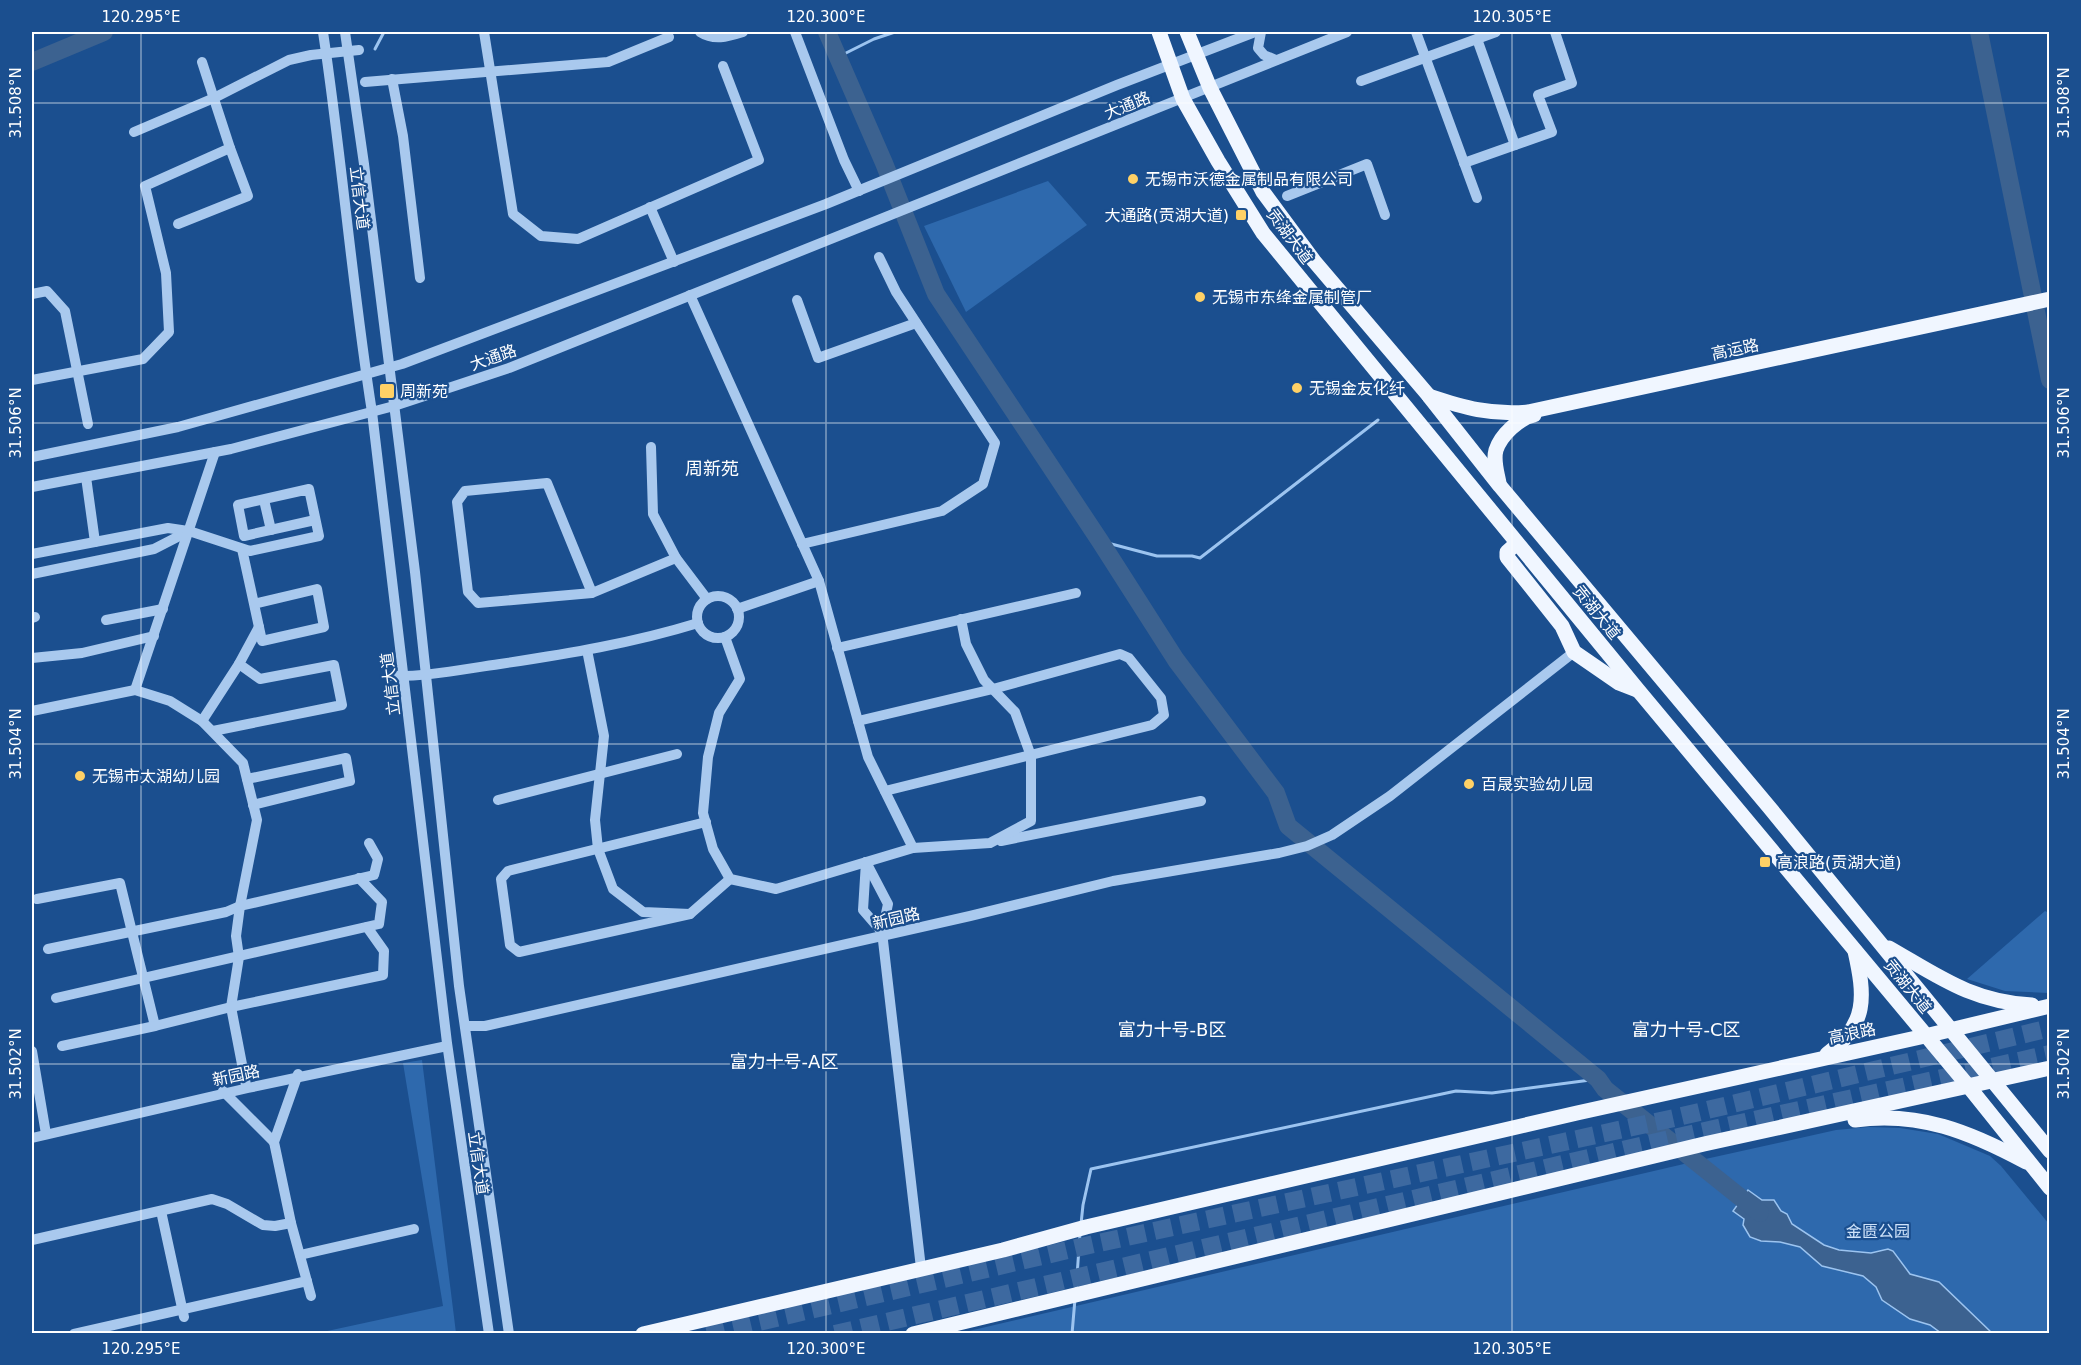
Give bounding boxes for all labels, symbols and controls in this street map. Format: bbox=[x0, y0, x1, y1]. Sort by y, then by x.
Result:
text: 120.295°E bbox=[101, 8, 181, 26]
text: 120.300°E bbox=[786, 8, 866, 26]
text: 120.305°E bbox=[1472, 8, 1552, 26]
text: 31.508°N bbox=[7, 67, 25, 139]
text: 31.508°N bbox=[2055, 67, 2073, 139]
street label: 大通路 bbox=[1101, 88, 1153, 123]
street label: 立信大道 bbox=[346, 165, 373, 231]
place label: 无锡市沃德金属制品有限公司 bbox=[1145, 170, 1353, 189]
marker: 无锡市沃德金属制品有限公司 bbox=[1126, 172, 1140, 186]
street label: 贡湖大道 bbox=[1263, 205, 1316, 268]
place label: 大通路(贡湖大道) bbox=[1105, 206, 1229, 225]
marker: 大通路(贡湖大道) bbox=[1234, 208, 1248, 222]
place label: 无锡市东绛金属制管厂 bbox=[1212, 288, 1372, 307]
marker: 无锡市东绛金属制管厂 bbox=[1193, 290, 1207, 304]
street label: 高运路 bbox=[1710, 335, 1761, 364]
street label: 大通路 bbox=[467, 341, 519, 374]
place label: 无锡金友化纤 bbox=[1309, 379, 1405, 398]
marker: 无锡金友化纤 bbox=[1290, 381, 1304, 395]
marker: 周新苑 bbox=[378, 382, 396, 400]
place label: 周新苑 bbox=[400, 382, 448, 401]
text: 31.506°N bbox=[7, 387, 25, 459]
text: 31.506°N bbox=[2055, 387, 2073, 459]
district label: 周新苑 bbox=[685, 458, 739, 479]
street label: 贡湖大道 bbox=[1569, 581, 1624, 643]
street label: 立信大道 bbox=[377, 651, 404, 717]
text: 31.504°N bbox=[7, 708, 25, 780]
text: 31.504°N bbox=[2055, 708, 2073, 780]
place label: 无锡市太湖幼儿园 bbox=[92, 767, 220, 786]
marker: 无锡市太湖幼儿园 bbox=[73, 769, 87, 783]
place label: 百晟实验幼儿园 bbox=[1481, 775, 1593, 794]
marker: 百晟实验幼儿园 bbox=[1462, 777, 1476, 791]
place label: 高浪路(贡湖大道) bbox=[1777, 853, 1902, 872]
marker: 高浪路(贡湖大道) bbox=[1758, 855, 1772, 869]
street label: 新园路 bbox=[871, 904, 922, 933]
street label: 贡湖大道 bbox=[1880, 955, 1935, 1017]
district label: 富力十号-B区 bbox=[1118, 1019, 1226, 1040]
district label: 富力十号-C区 bbox=[1631, 1019, 1741, 1040]
street label: 高浪路 bbox=[1827, 1019, 1878, 1048]
text: 31.502°N bbox=[7, 1028, 25, 1100]
text: 31.502°N bbox=[2055, 1028, 2073, 1100]
district label: 富力十号-A区 bbox=[730, 1051, 838, 1072]
street label: 新园路 bbox=[211, 1061, 262, 1090]
street label: 立信大道 bbox=[465, 1130, 492, 1196]
park label: 金匮公园 bbox=[1846, 1222, 1910, 1241]
text: 120.295°E bbox=[101, 1340, 181, 1358]
text: 120.300°E bbox=[786, 1340, 866, 1358]
text: 120.305°E bbox=[1472, 1340, 1552, 1358]

